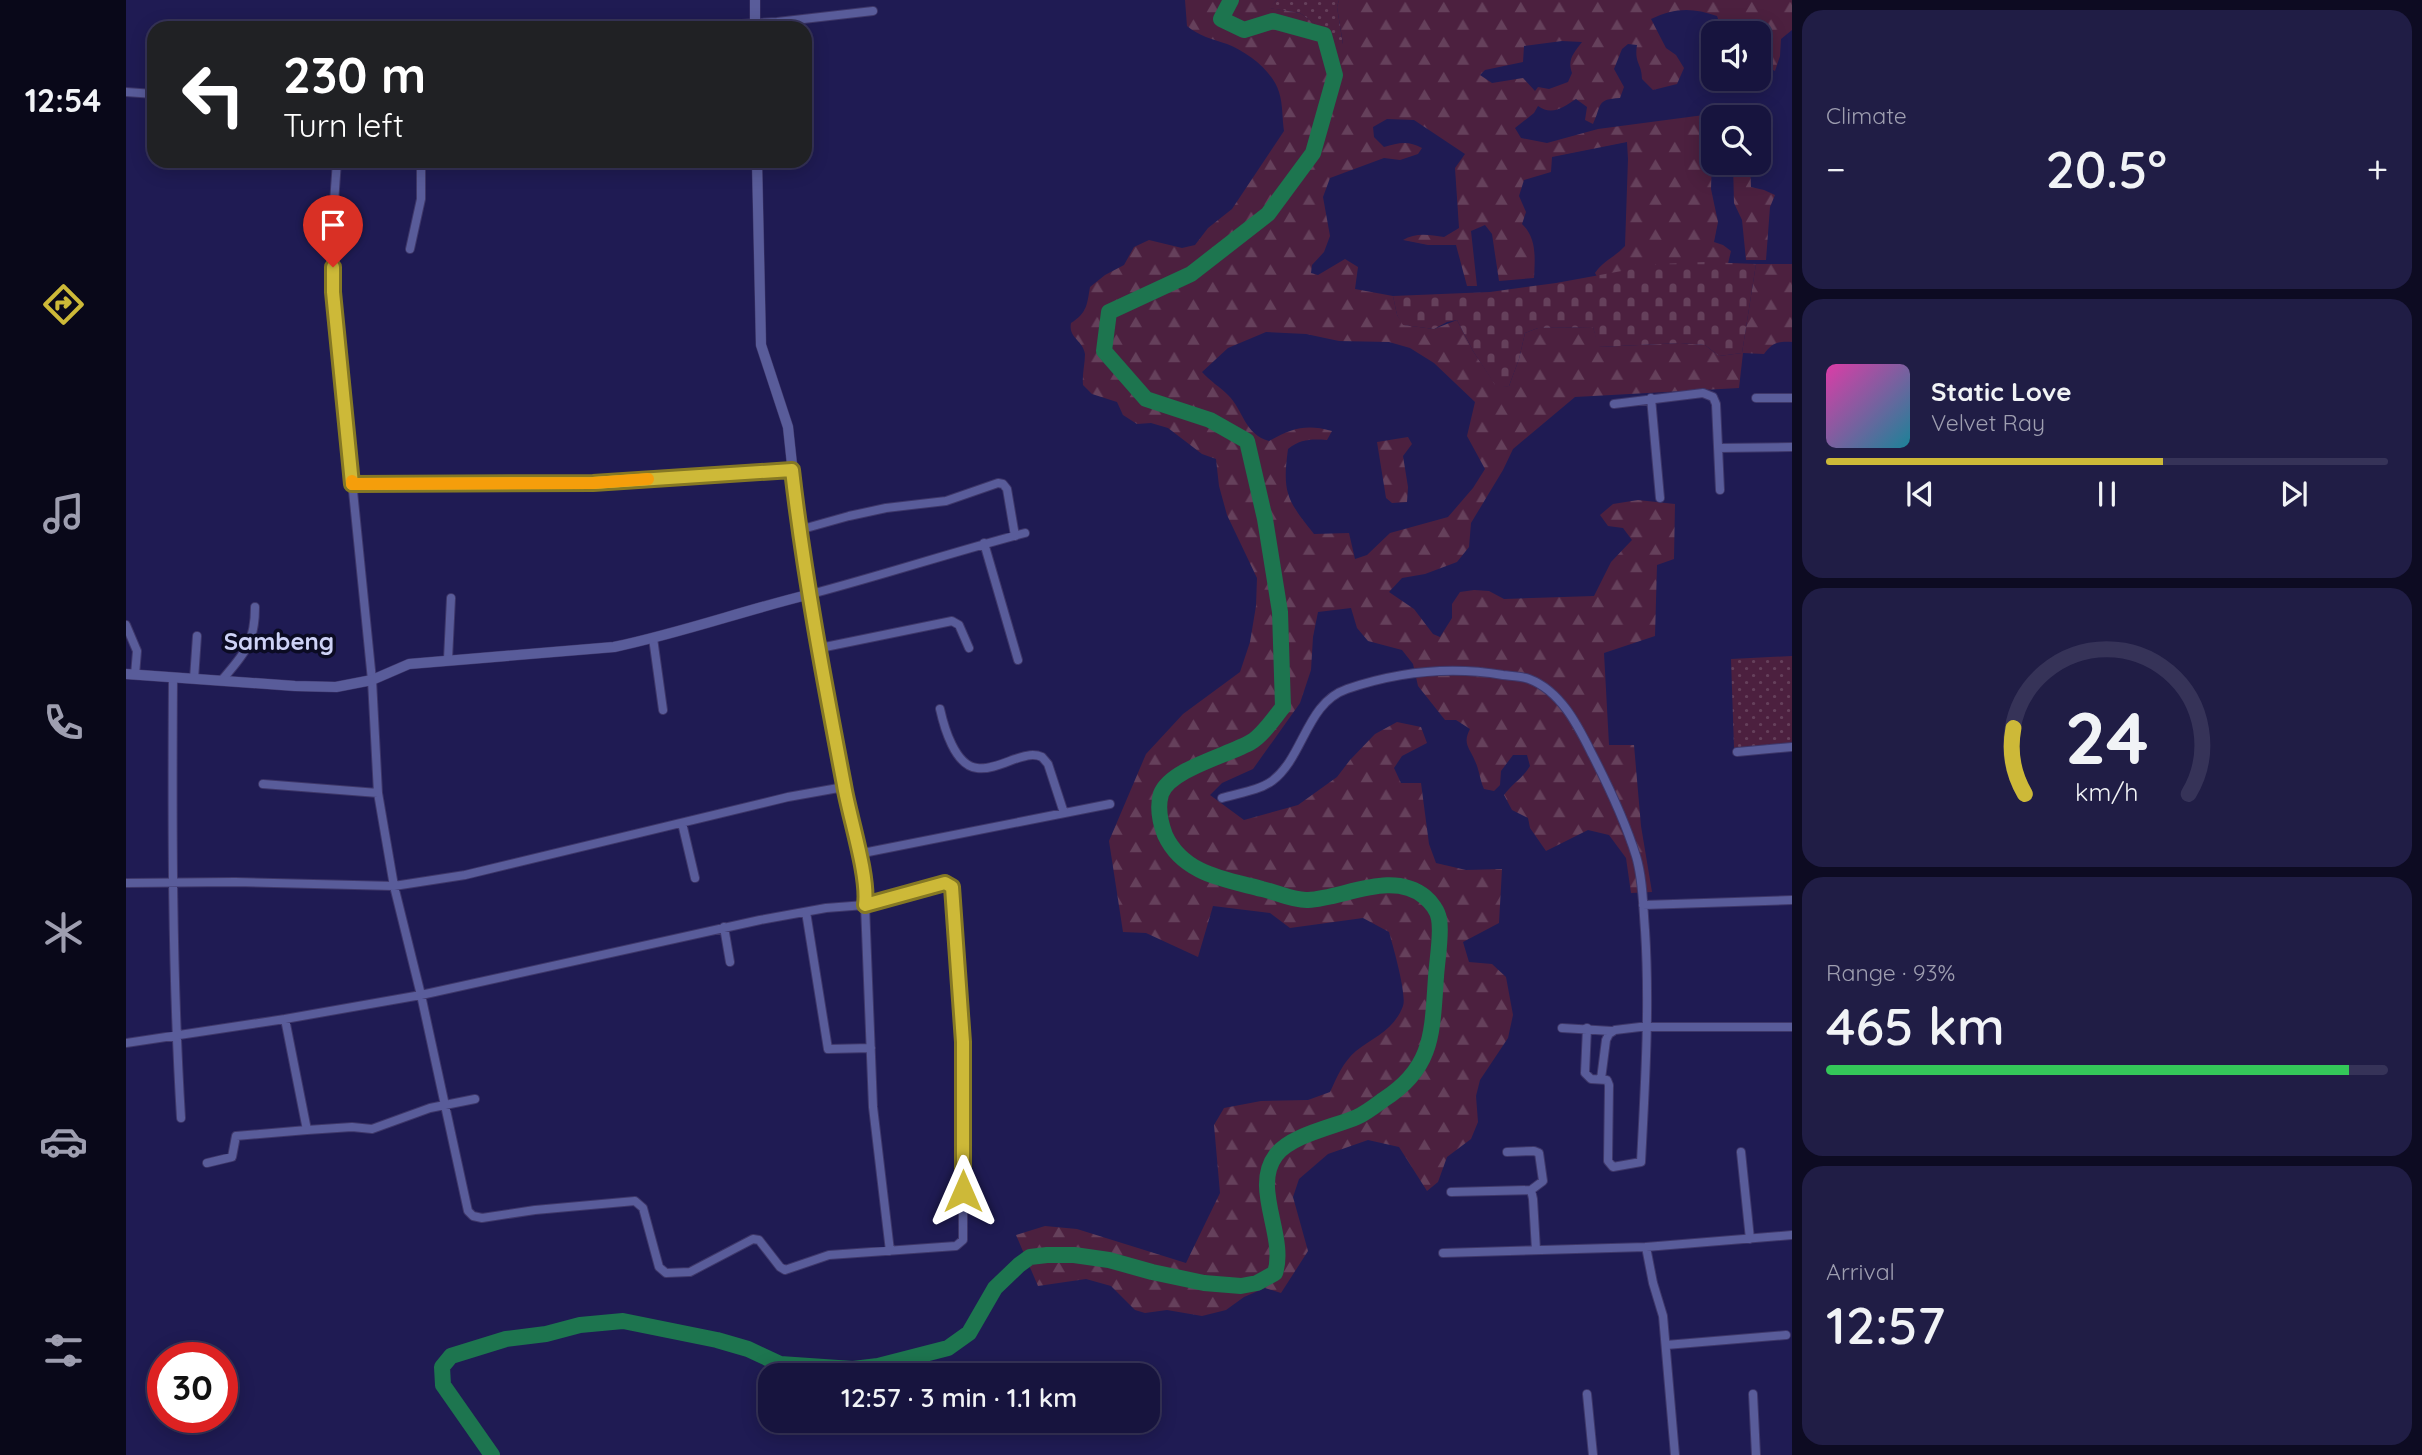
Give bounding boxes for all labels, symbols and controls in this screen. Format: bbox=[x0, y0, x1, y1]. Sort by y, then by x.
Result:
map controls bbox=[1701, 21, 1771, 175]
button: sound bbox=[1701, 21, 1771, 91]
text: 230 m bbox=[283, 44, 426, 105]
icon: left bbox=[168, 49, 259, 140]
text: 12:54 bbox=[25, 80, 101, 120]
text: Climate bbox=[1826, 101, 1907, 130]
text: Turn left bbox=[283, 105, 404, 145]
button: search bbox=[1701, 105, 1771, 175]
text: 20.5° bbox=[2045, 136, 2167, 201]
text: − bbox=[1826, 145, 1846, 193]
text: + bbox=[2367, 145, 2388, 193]
pin bbox=[303, 195, 363, 267]
icon: arrive bbox=[314, 206, 352, 244]
icon: directions bbox=[39, 280, 88, 329]
text: Static Love bbox=[1931, 375, 2072, 408]
text: Velvet Ray bbox=[1931, 408, 2045, 437]
icon: previous bbox=[1901, 475, 1939, 513]
icon: pause bbox=[2088, 475, 2126, 513]
icon: next bbox=[2275, 475, 2313, 513]
icon: music bbox=[39, 489, 88, 538]
district label: Sambeng bbox=[224, 626, 334, 656]
text: 24 bbox=[2065, 691, 2149, 782]
icon: phone bbox=[39, 698, 88, 747]
text: km/h bbox=[2075, 775, 2139, 806]
icon: climate bbox=[39, 908, 88, 957]
text: Range · 93% bbox=[1826, 958, 1955, 987]
text: 465 km bbox=[1826, 993, 2005, 1058]
icon: car bbox=[39, 1117, 88, 1166]
position arrow bbox=[926, 1154, 1000, 1228]
text: Arrival bbox=[1826, 1257, 1895, 1286]
text: 12:57 bbox=[1826, 1292, 1945, 1357]
icon: filters bbox=[39, 1326, 88, 1375]
speed limit sign: 30 bbox=[147, 1342, 238, 1433]
text: 12:57 · 3 min · 1.1 km bbox=[841, 1381, 1077, 1414]

